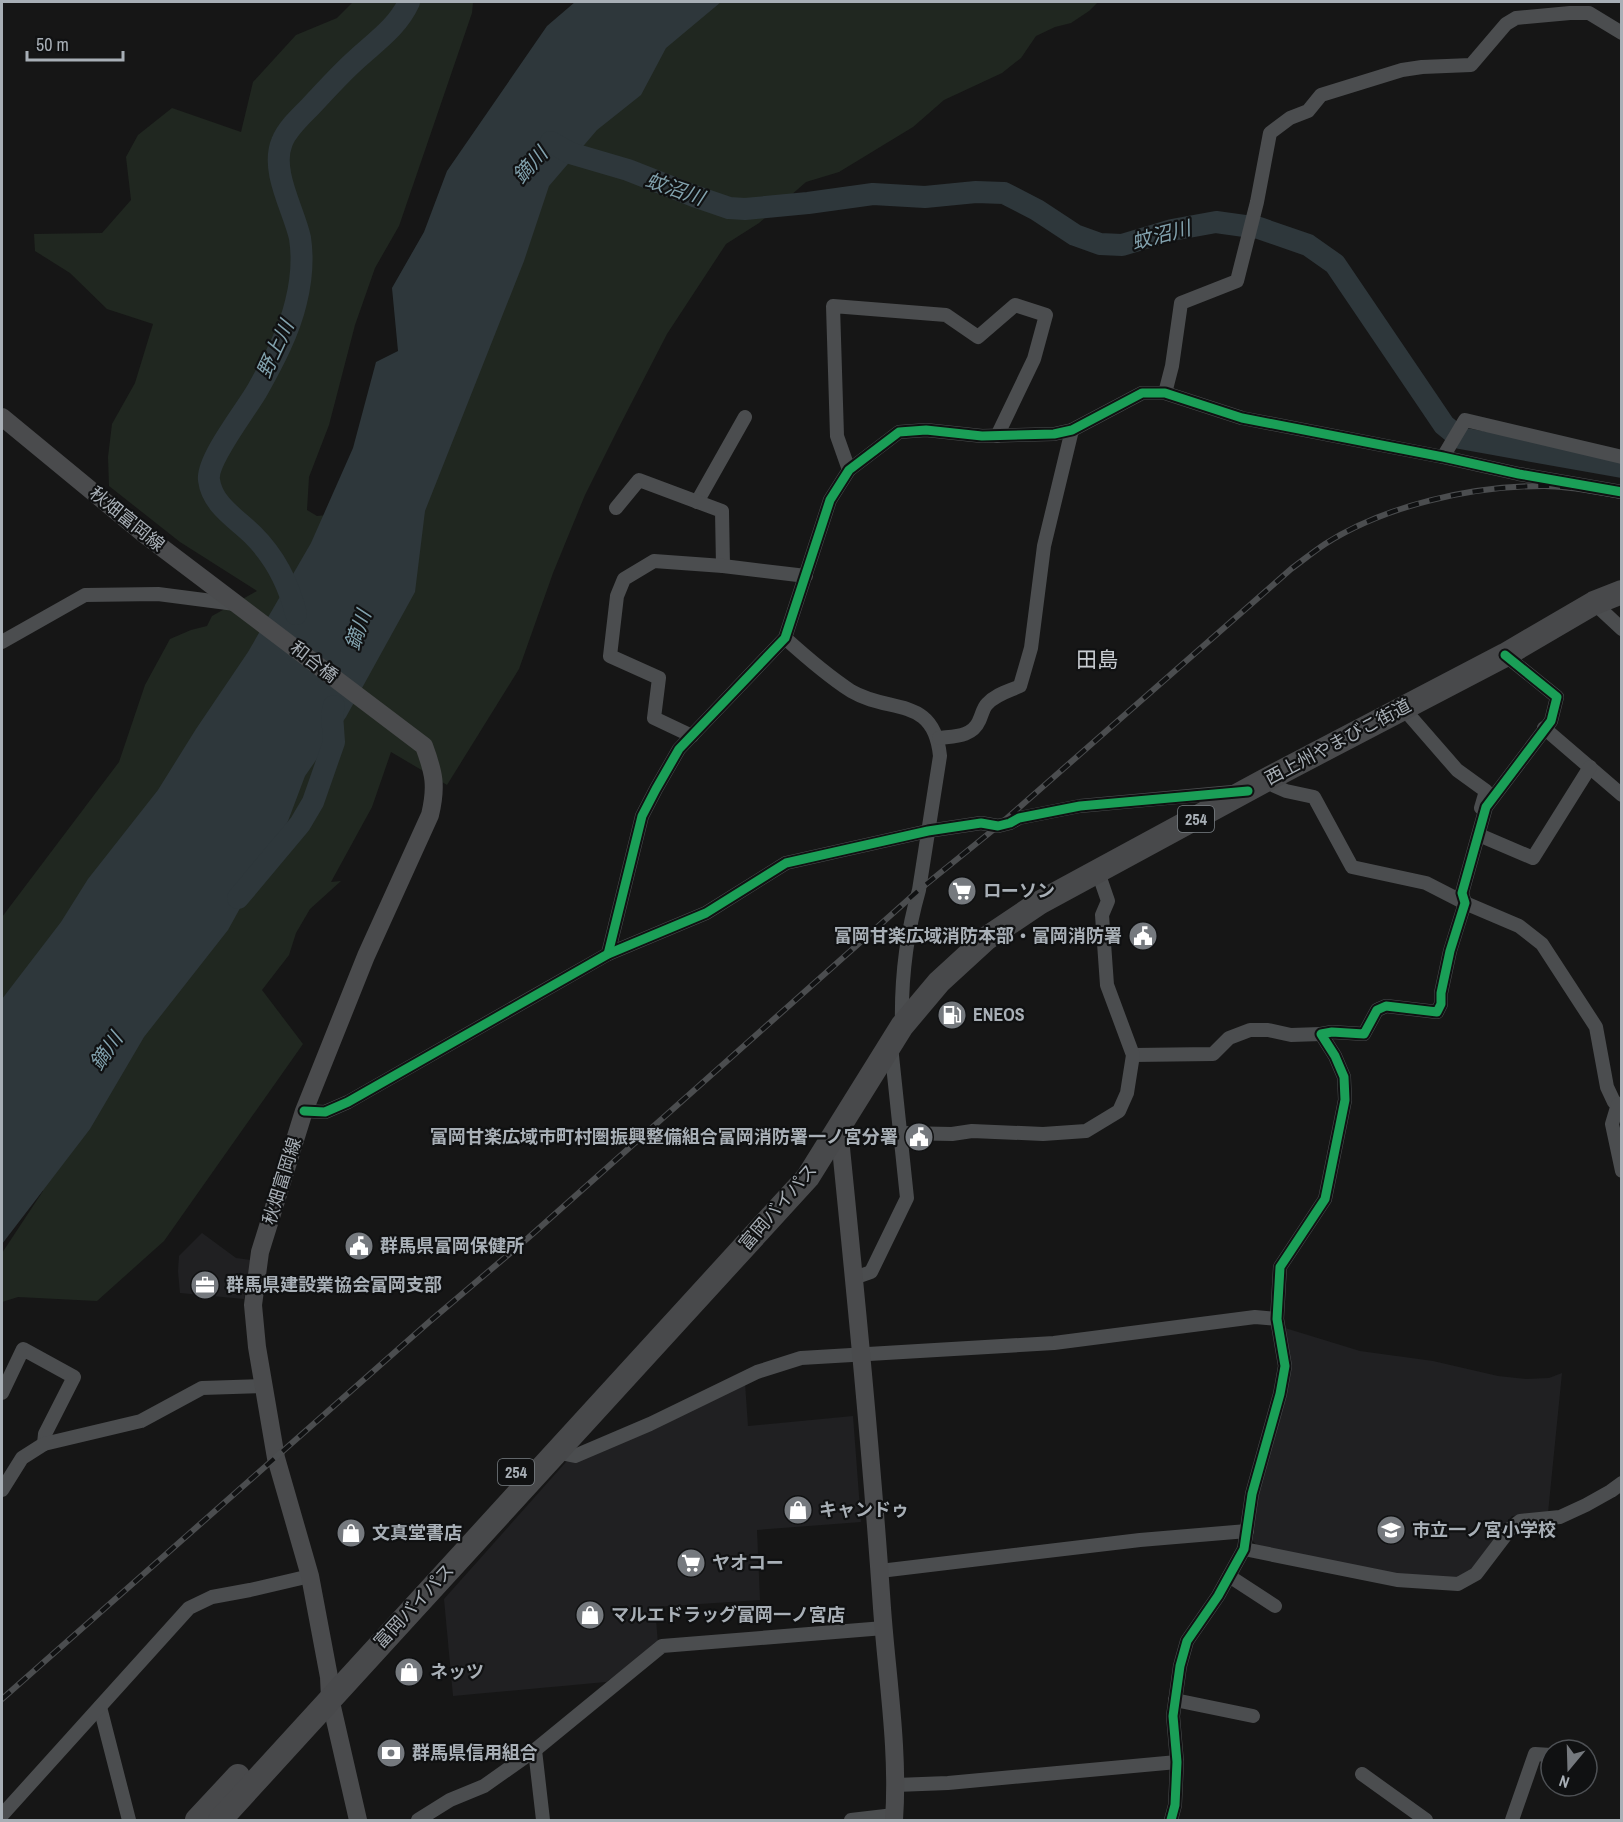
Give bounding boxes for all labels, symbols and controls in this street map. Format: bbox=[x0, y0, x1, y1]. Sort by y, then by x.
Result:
scale bar bbox=[27, 24, 123, 62]
text: 50 m bbox=[36, 32, 69, 57]
water label: 鏑川 bbox=[506, 139, 554, 189]
water label: 蚊沼川 bbox=[642, 166, 710, 212]
water label: 蚊沼川 bbox=[1128, 213, 1195, 255]
water label: 野上川 bbox=[250, 314, 300, 382]
street label: 秋畑富岡線 bbox=[84, 481, 170, 557]
water label: 鏑川 bbox=[338, 605, 377, 653]
street label: 和合橋 bbox=[285, 635, 343, 688]
district label: 田島 bbox=[1076, 645, 1118, 674]
street label: 西上州やまびこ街道 bbox=[1260, 692, 1415, 791]
road number: 254 bbox=[1178, 806, 1214, 832]
supermarket icon: ローソン bbox=[946, 875, 978, 907]
place label: ローソン bbox=[983, 878, 1055, 903]
public building icon: 富岡甘楽広域消防本部・富岡消防署 bbox=[1127, 920, 1159, 952]
place label: 富岡甘楽広域消防本部・富岡消防署 bbox=[834, 923, 1122, 948]
fuel station icon: ENEOS bbox=[936, 999, 968, 1031]
place label: ENEOS bbox=[973, 1002, 1025, 1027]
water label: 鏑川 bbox=[83, 1025, 129, 1075]
public building icon: 富岡甘楽広域市町村圏振興整備組合富岡消防署一ノ宮分署 bbox=[903, 1121, 935, 1153]
place label: 富岡甘楽広域市町村圏振興整備組合富岡消防署一ノ宮分署 bbox=[430, 1124, 898, 1149]
street label: 秋畑富岡線 bbox=[256, 1134, 307, 1228]
street label: 富岡バイパス bbox=[733, 1158, 822, 1255]
public building icon: 群馬県富岡保健所 bbox=[343, 1230, 375, 1262]
place label: 群馬県富岡保健所 bbox=[380, 1233, 524, 1258]
office icon: 群馬県建設業協会富岡支部 bbox=[189, 1269, 221, 1301]
place label: 群馬県建設業協会富岡支部 bbox=[226, 1272, 442, 1297]
road number: 254 bbox=[498, 1459, 534, 1485]
shop icon: キャンドゥ bbox=[782, 1494, 814, 1526]
place label: キャンドゥ bbox=[819, 1497, 909, 1522]
school or university icon: 市立一ノ宮小学校 bbox=[1375, 1514, 1407, 1546]
shop icon: 文真堂書店 bbox=[335, 1517, 367, 1549]
place label: 市立一ノ宮小学校 bbox=[1412, 1517, 1556, 1542]
place label: 文真堂書店 bbox=[372, 1520, 462, 1545]
supermarket icon: ヤオコー bbox=[675, 1547, 707, 1579]
place label: ヤオコー bbox=[712, 1550, 784, 1575]
street label: 富岡バイパス bbox=[368, 1558, 459, 1654]
shop icon: マルエドラッグ富岡一ノ宮店 bbox=[574, 1599, 606, 1631]
place label: マルエドラッグ富岡一ノ宮店 bbox=[611, 1602, 845, 1627]
shop icon: ネッツ bbox=[393, 1656, 425, 1688]
place label: ネッツ bbox=[430, 1659, 484, 1684]
bank icon: 群馬県信用組合 bbox=[375, 1737, 407, 1769]
north arrow bbox=[1539, 1738, 1599, 1798]
place label: 群馬県信用組合 bbox=[412, 1740, 538, 1765]
text: N bbox=[1556, 1770, 1572, 1794]

